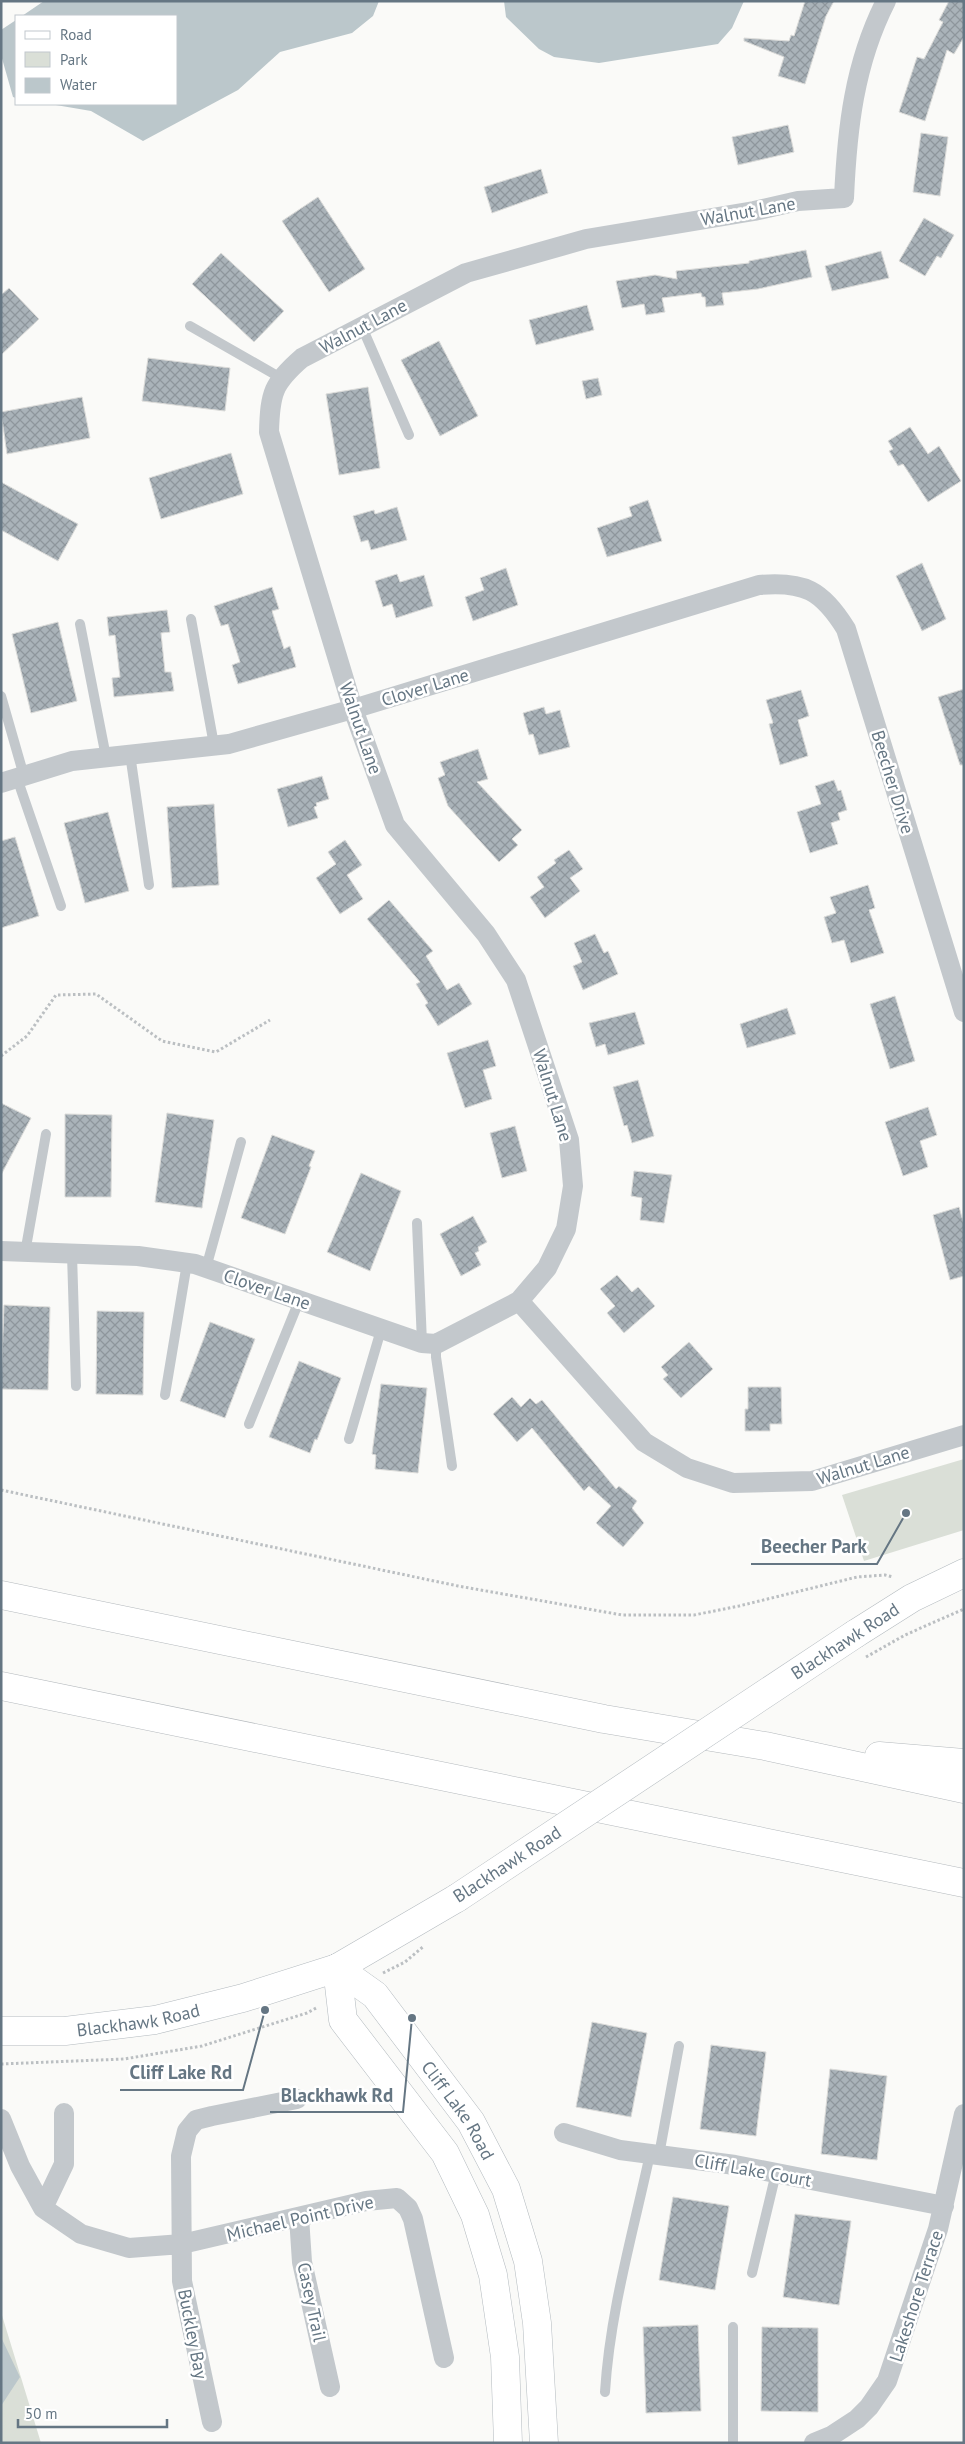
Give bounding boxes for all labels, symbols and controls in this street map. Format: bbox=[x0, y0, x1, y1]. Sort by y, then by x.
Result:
legend bbox=[15, 15, 178, 105]
text: Road bbox=[60, 25, 92, 44]
text: Park bbox=[60, 50, 88, 69]
text: Water bbox=[60, 75, 97, 94]
street label: Walnut Lane bbox=[699, 191, 797, 231]
street label: Walnut Lane bbox=[315, 293, 411, 359]
street label: Clover Lane bbox=[378, 663, 472, 711]
street label: Walnut Lane bbox=[335, 679, 387, 777]
street label: Beecher Drive bbox=[866, 728, 920, 836]
street label: Walnut Lane bbox=[528, 1046, 578, 1144]
street label: Clover Lane bbox=[221, 1263, 313, 1315]
street label: Walnut Lane bbox=[814, 1440, 912, 1490]
callout: Beecher Park bbox=[751, 1530, 877, 1564]
text: Beecher Park bbox=[761, 1534, 868, 1558]
street label: Blackhawk Road bbox=[787, 1597, 903, 1685]
street label: Blackhawk Road bbox=[449, 1820, 565, 1908]
street label: Blackhawk Road bbox=[75, 1998, 202, 2041]
callout: Cliff Lake Rd bbox=[120, 2056, 243, 2090]
street label: Cliff Lake Road bbox=[417, 2056, 500, 2163]
text: Cliff Lake Rd bbox=[130, 2060, 232, 2084]
callout: Blackhawk Rd bbox=[270, 2078, 403, 2112]
text: Blackhawk Rd bbox=[281, 2083, 393, 2107]
street label: Cliff Lake Court bbox=[693, 2148, 813, 2192]
street label: Michael Point Drive bbox=[224, 2190, 376, 2246]
street label: Lakeshore Terrace bbox=[884, 2227, 948, 2365]
street label: Casey Trail bbox=[292, 2260, 332, 2344]
street label: Buckley Bay bbox=[173, 2287, 213, 2382]
scale bar bbox=[18, 2396, 166, 2428]
text: 50 m bbox=[25, 2404, 58, 2423]

